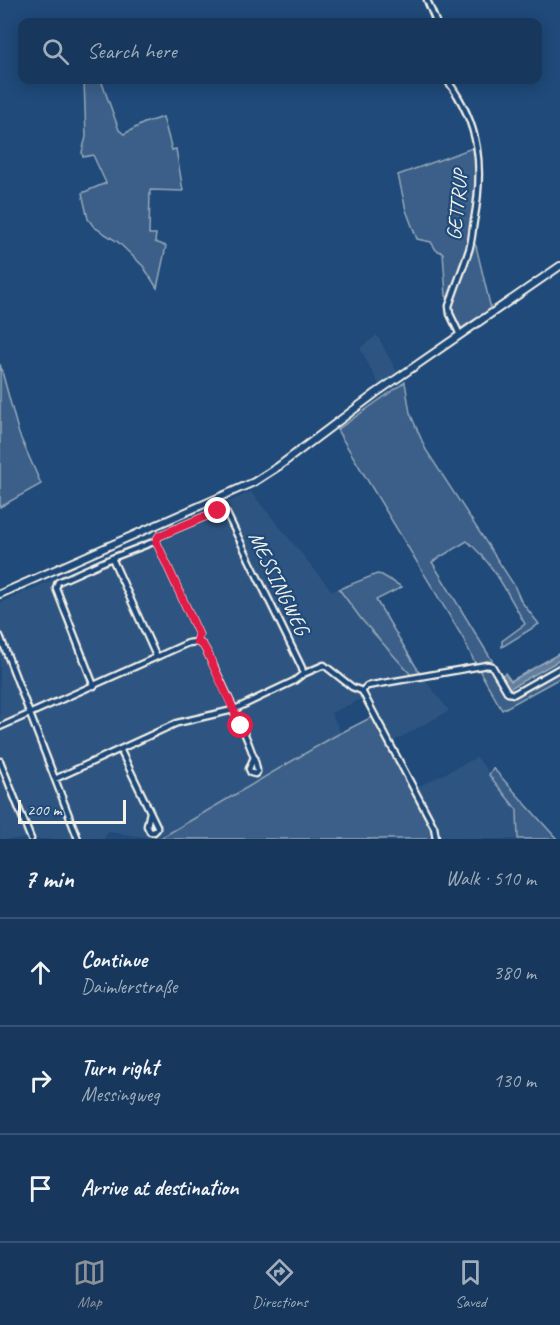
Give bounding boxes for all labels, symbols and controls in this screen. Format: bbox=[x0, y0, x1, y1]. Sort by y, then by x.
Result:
search box bbox=[18, 18, 542, 84]
icon: search bbox=[39, 35, 72, 68]
text: Search here bbox=[87, 37, 177, 65]
street label: GETTRUP bbox=[440, 165, 474, 241]
route end bbox=[204, 497, 230, 523]
street label: MESSINGWEG bbox=[243, 527, 316, 642]
route start bbox=[227, 712, 253, 738]
scale bar bbox=[18, 797, 126, 824]
text: 200 m bbox=[27, 800, 61, 820]
text: 7 min bbox=[24, 862, 74, 895]
text: Walk · 510 m bbox=[446, 866, 536, 891]
text: Continue bbox=[81, 946, 147, 974]
icon: ahead bbox=[24, 956, 57, 989]
text: 380 m bbox=[493, 960, 536, 985]
text: Daimlerstraße bbox=[81, 974, 177, 999]
text: Turn right bbox=[81, 1054, 158, 1082]
icon: right bbox=[24, 1064, 57, 1097]
text: 130 m bbox=[493, 1068, 536, 1093]
text: Messingweg bbox=[81, 1082, 159, 1107]
icon: arrive bbox=[24, 1172, 57, 1205]
text: Arrive at destination bbox=[81, 1174, 238, 1202]
tab: Map bbox=[73, 1256, 106, 1312]
tab: Directions bbox=[252, 1256, 308, 1312]
tab: Saved bbox=[454, 1256, 487, 1312]

